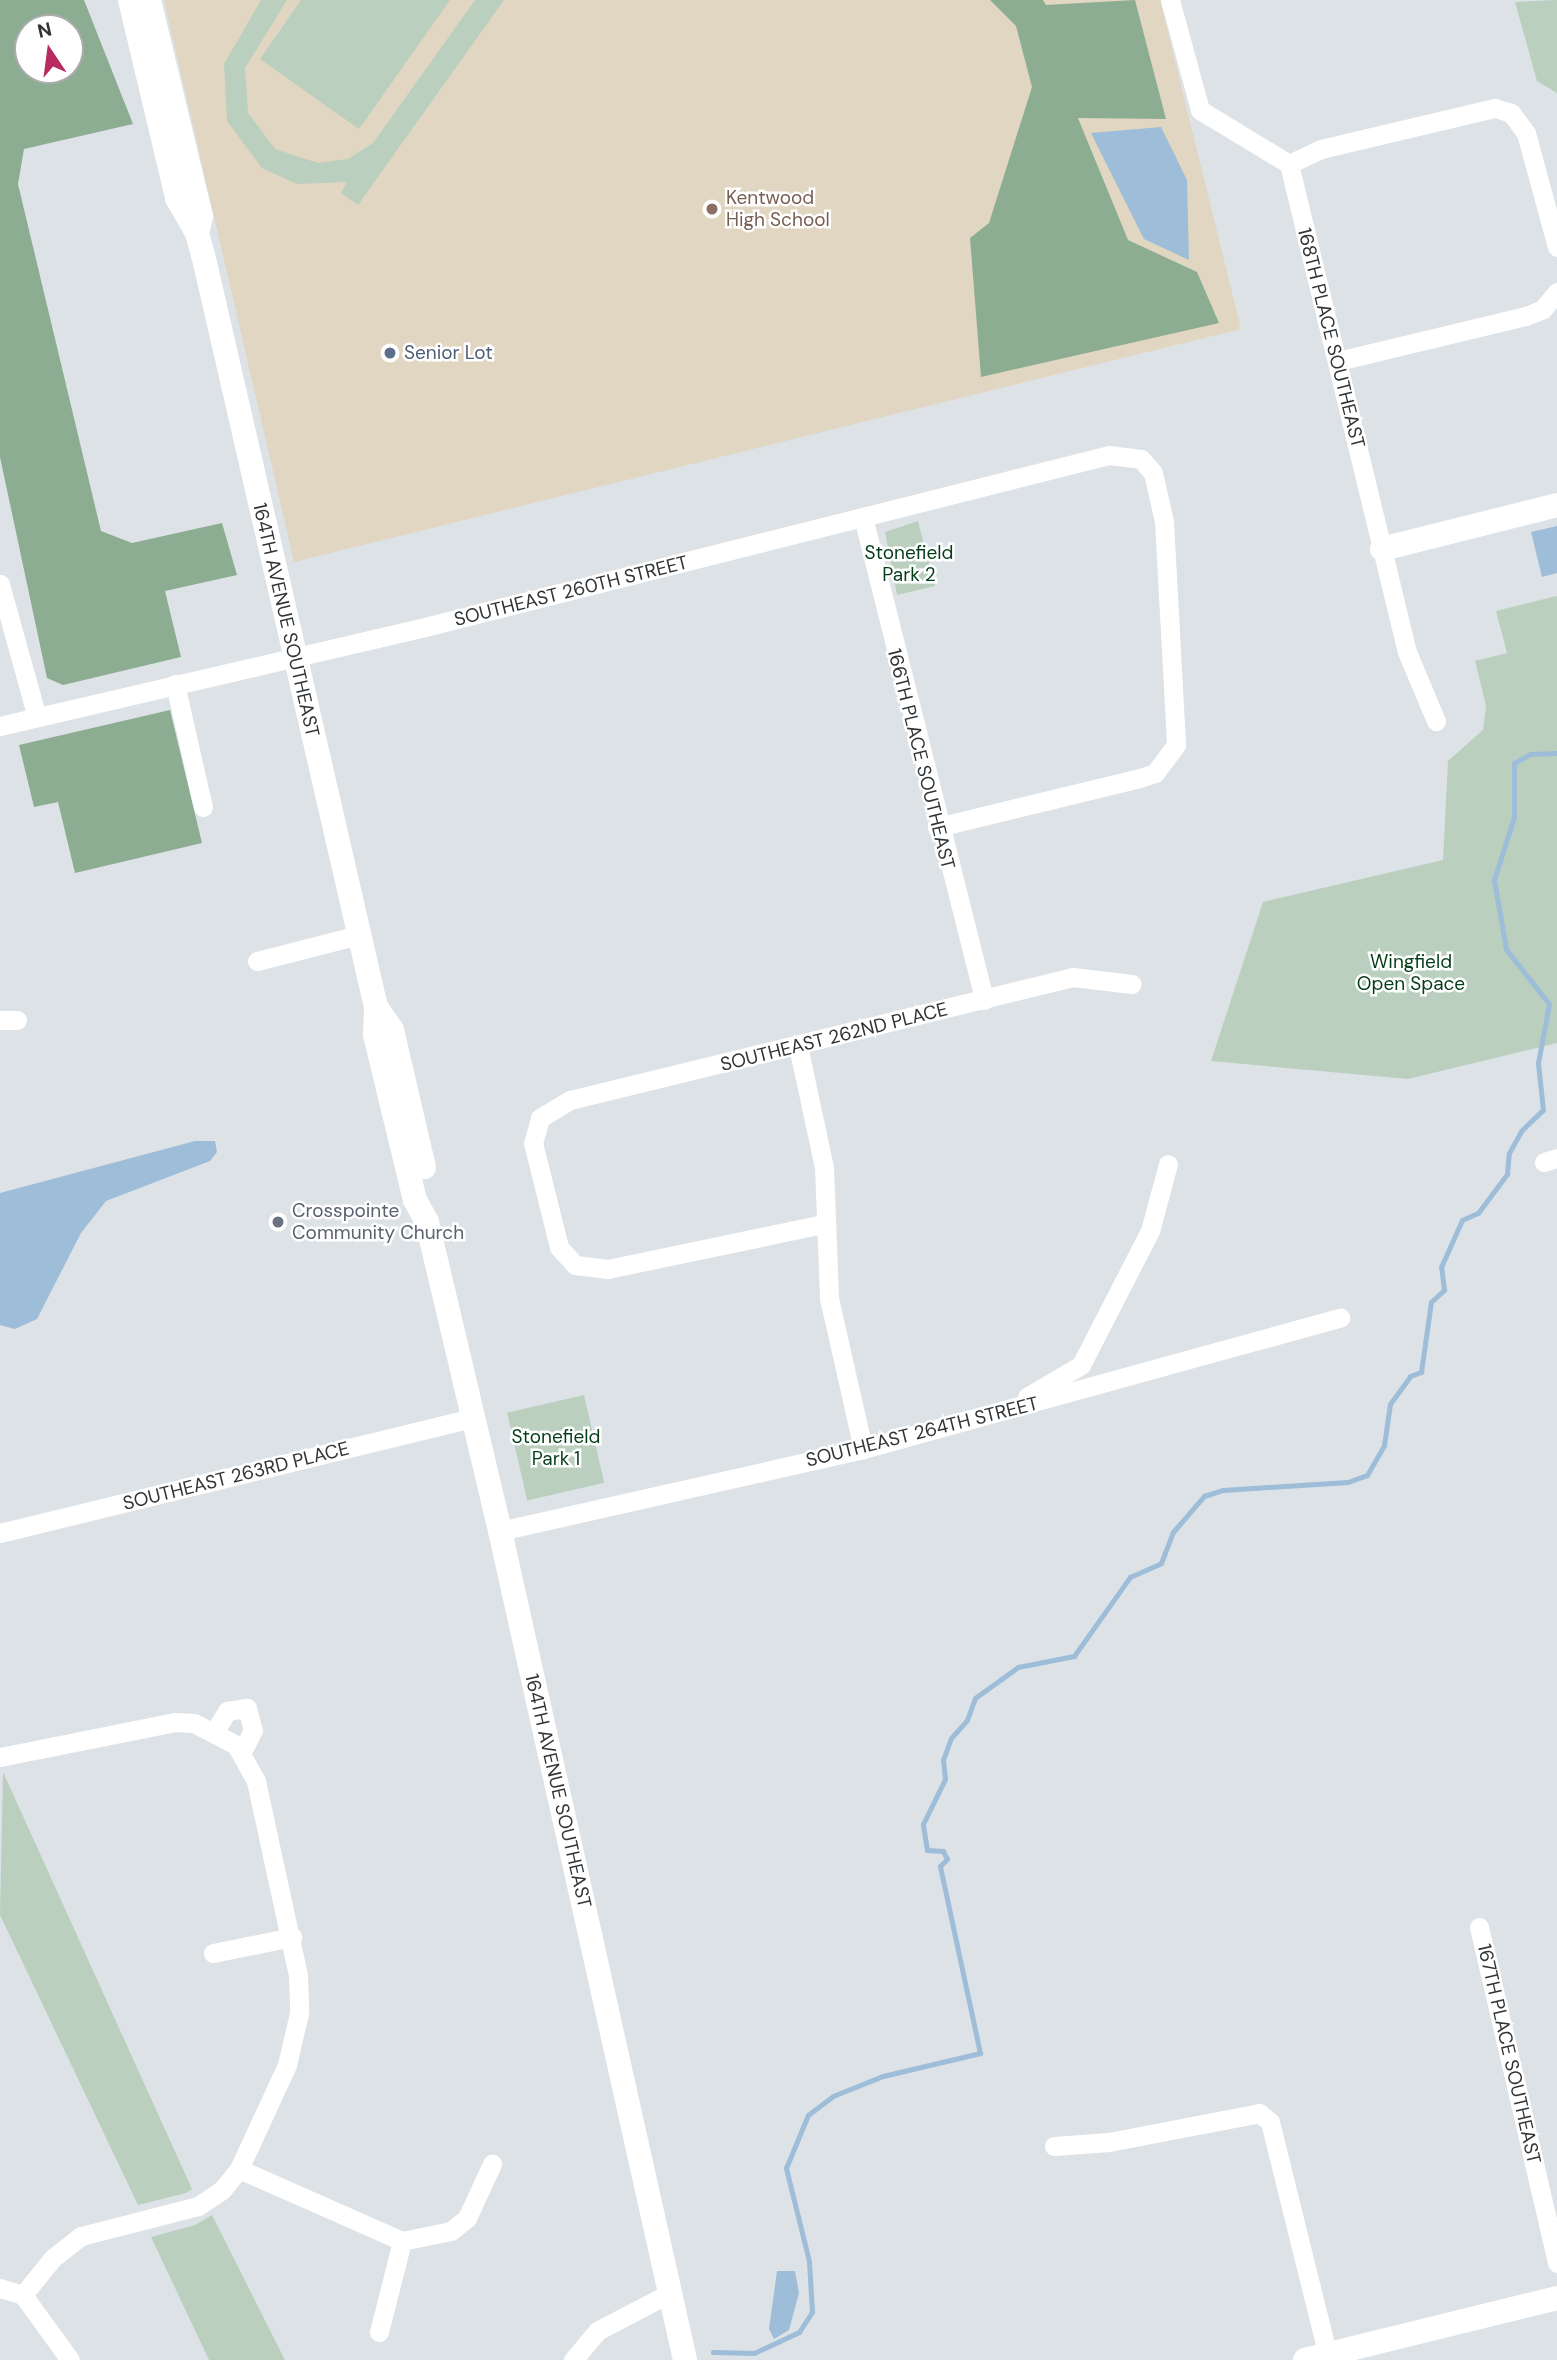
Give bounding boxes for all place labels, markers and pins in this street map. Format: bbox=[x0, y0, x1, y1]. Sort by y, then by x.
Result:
place label: Kentwood High School bbox=[726, 187, 830, 231]
marker: Kentwood High School bbox=[704, 201, 720, 217]
place label: Senior Lot bbox=[404, 342, 493, 364]
marker: Senior Lot bbox=[382, 345, 398, 361]
place label: Crosspointe Community Church bbox=[292, 1200, 464, 1244]
marker: Crosspointe Community Church bbox=[270, 1214, 286, 1230]

